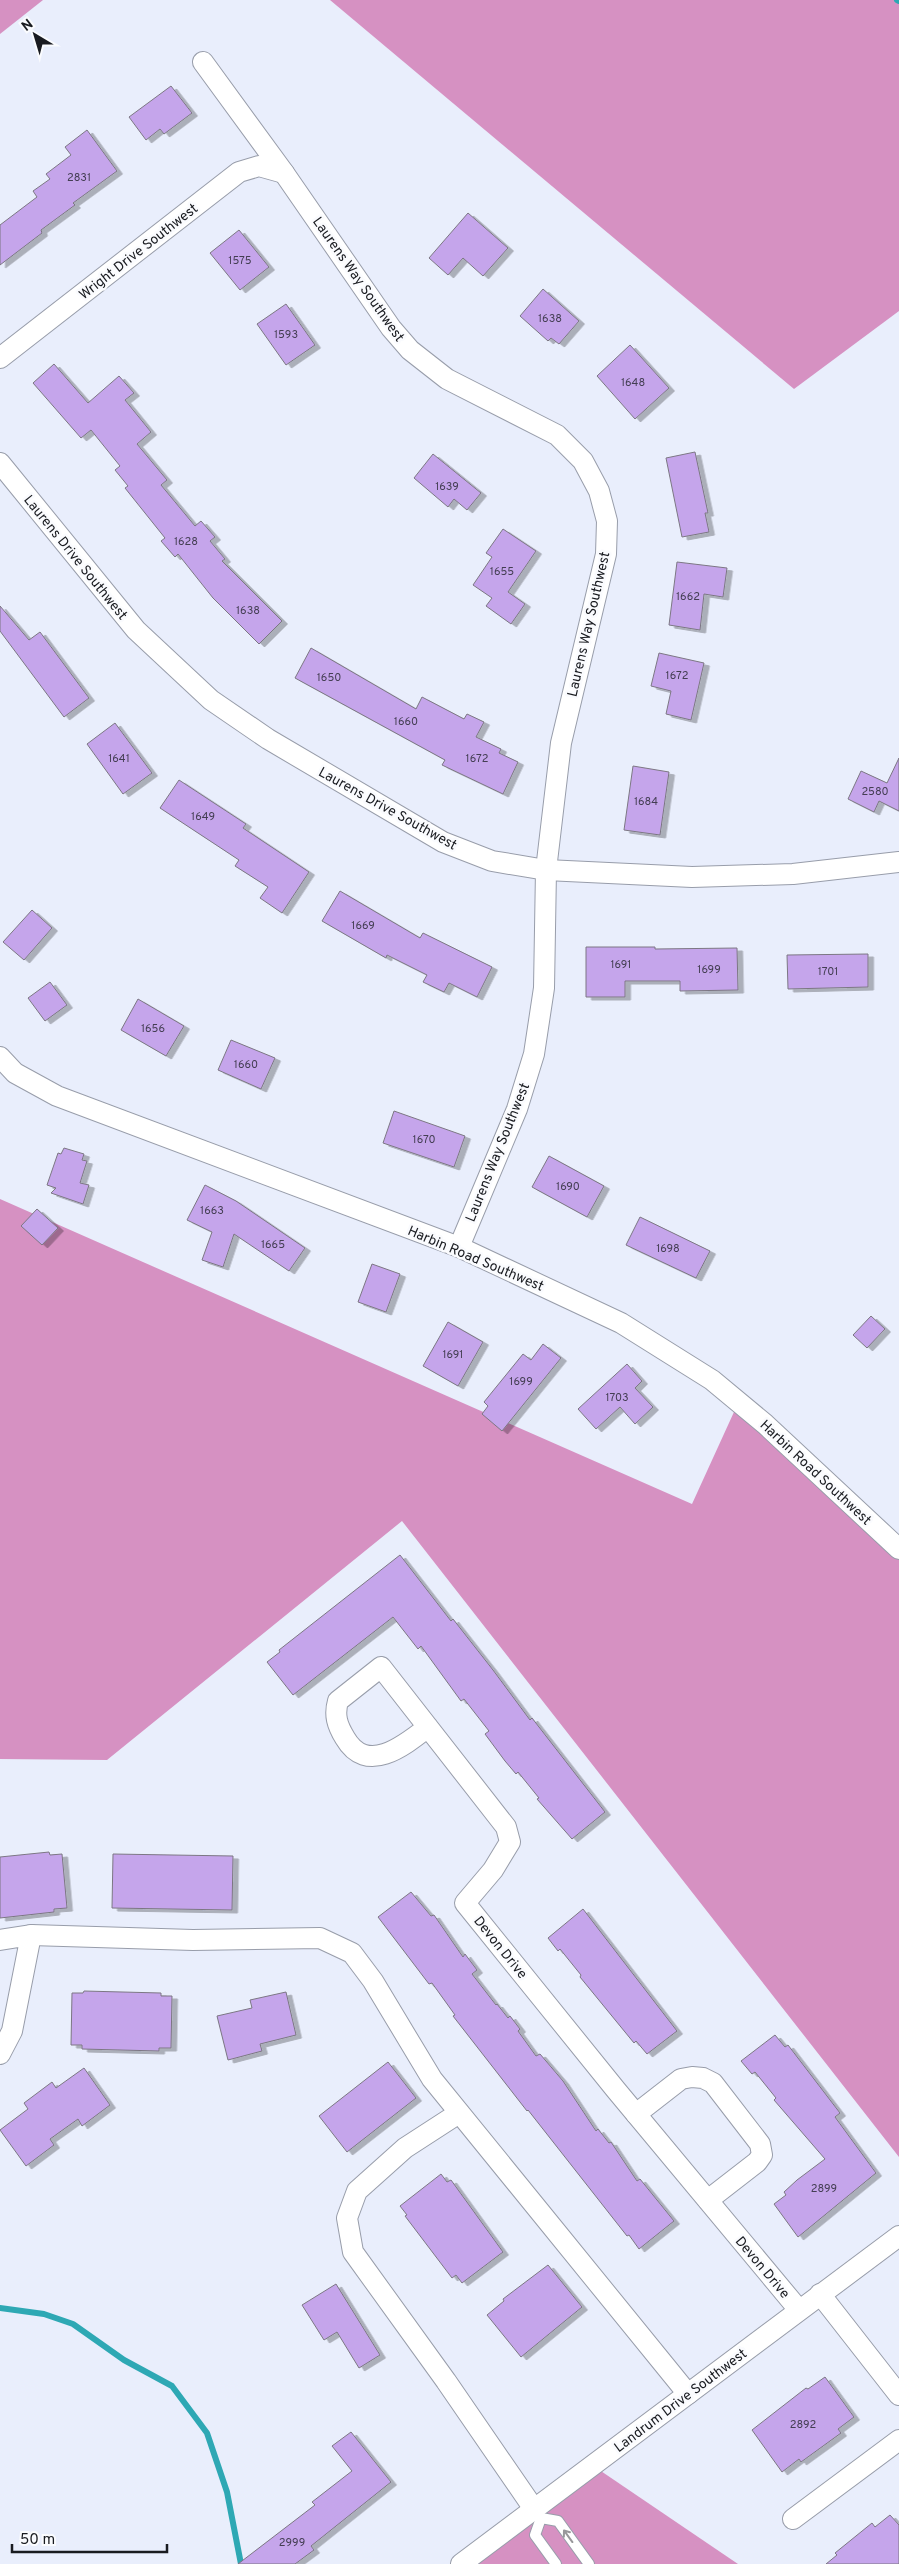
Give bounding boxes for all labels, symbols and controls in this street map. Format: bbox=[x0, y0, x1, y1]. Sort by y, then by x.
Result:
north arrow bbox=[10, 10, 60, 60]
text: N bbox=[19, 16, 37, 36]
house number: 2831 bbox=[67, 171, 91, 185]
street label: Wright Drive Southwest bbox=[76, 201, 202, 304]
street label: Laurens Way Southwest bbox=[308, 214, 407, 346]
house number: 1575 bbox=[228, 254, 252, 268]
house number: 1638 bbox=[538, 312, 562, 326]
house number: 1593 bbox=[274, 328, 298, 342]
house number: 1648 bbox=[621, 376, 645, 390]
house number: 1639 bbox=[435, 480, 459, 494]
street label: Laurens Drive Southwest bbox=[19, 492, 130, 624]
house number: 1628 bbox=[174, 535, 198, 549]
street label: Laurens Way Southwest bbox=[564, 550, 614, 699]
house number: 1655 bbox=[490, 565, 514, 579]
house number: 1662 bbox=[676, 590, 700, 604]
house number: 1638 bbox=[236, 604, 260, 618]
house number: 1672 bbox=[666, 669, 688, 683]
house number: 1650 bbox=[317, 671, 341, 685]
house number: 1660 bbox=[394, 715, 418, 729]
house number: 1641 bbox=[108, 752, 130, 766]
house number: 1672 bbox=[466, 752, 488, 766]
street label: Laurens Drive Southwest bbox=[315, 764, 459, 854]
house number: 2580 bbox=[861, 785, 889, 799]
house number: 1684 bbox=[634, 795, 658, 809]
house number: 1649 bbox=[191, 810, 215, 824]
house number: 1669 bbox=[351, 919, 375, 933]
house number: 1691 bbox=[611, 958, 631, 972]
house number: 1699 bbox=[697, 963, 721, 977]
house number: 1701 bbox=[818, 965, 838, 979]
house number: 1656 bbox=[141, 1022, 165, 1036]
house number: 1660 bbox=[234, 1058, 258, 1072]
street label: Laurens Way Southwest bbox=[463, 1081, 534, 1225]
house number: 1670 bbox=[413, 1133, 435, 1147]
house number: 1690 bbox=[556, 1180, 580, 1194]
house number: 1663 bbox=[200, 1204, 224, 1218]
street label: Harbin Road Southwest bbox=[405, 1223, 546, 1296]
house number: 1665 bbox=[261, 1238, 285, 1252]
house number: 1698 bbox=[656, 1242, 680, 1256]
house number: 1691 bbox=[443, 1348, 463, 1362]
house number: 1699 bbox=[509, 1375, 533, 1389]
house number: 1703 bbox=[605, 1391, 629, 1405]
street label: Harbin Road Southwest bbox=[756, 1417, 874, 1529]
street label: Devon Drive bbox=[469, 1913, 530, 1983]
house number: 2899 bbox=[811, 2182, 837, 2196]
street label: Devon Drive bbox=[731, 2233, 793, 2302]
street label: Landrum Drive Southwest bbox=[611, 2346, 751, 2457]
house number: 2892 bbox=[790, 2418, 816, 2432]
scale bar bbox=[12, 2522, 168, 2554]
one-way arrow bbox=[563, 2529, 573, 2543]
text: 50 m bbox=[20, 2531, 55, 2550]
house number: 2999 bbox=[279, 2536, 305, 2550]

